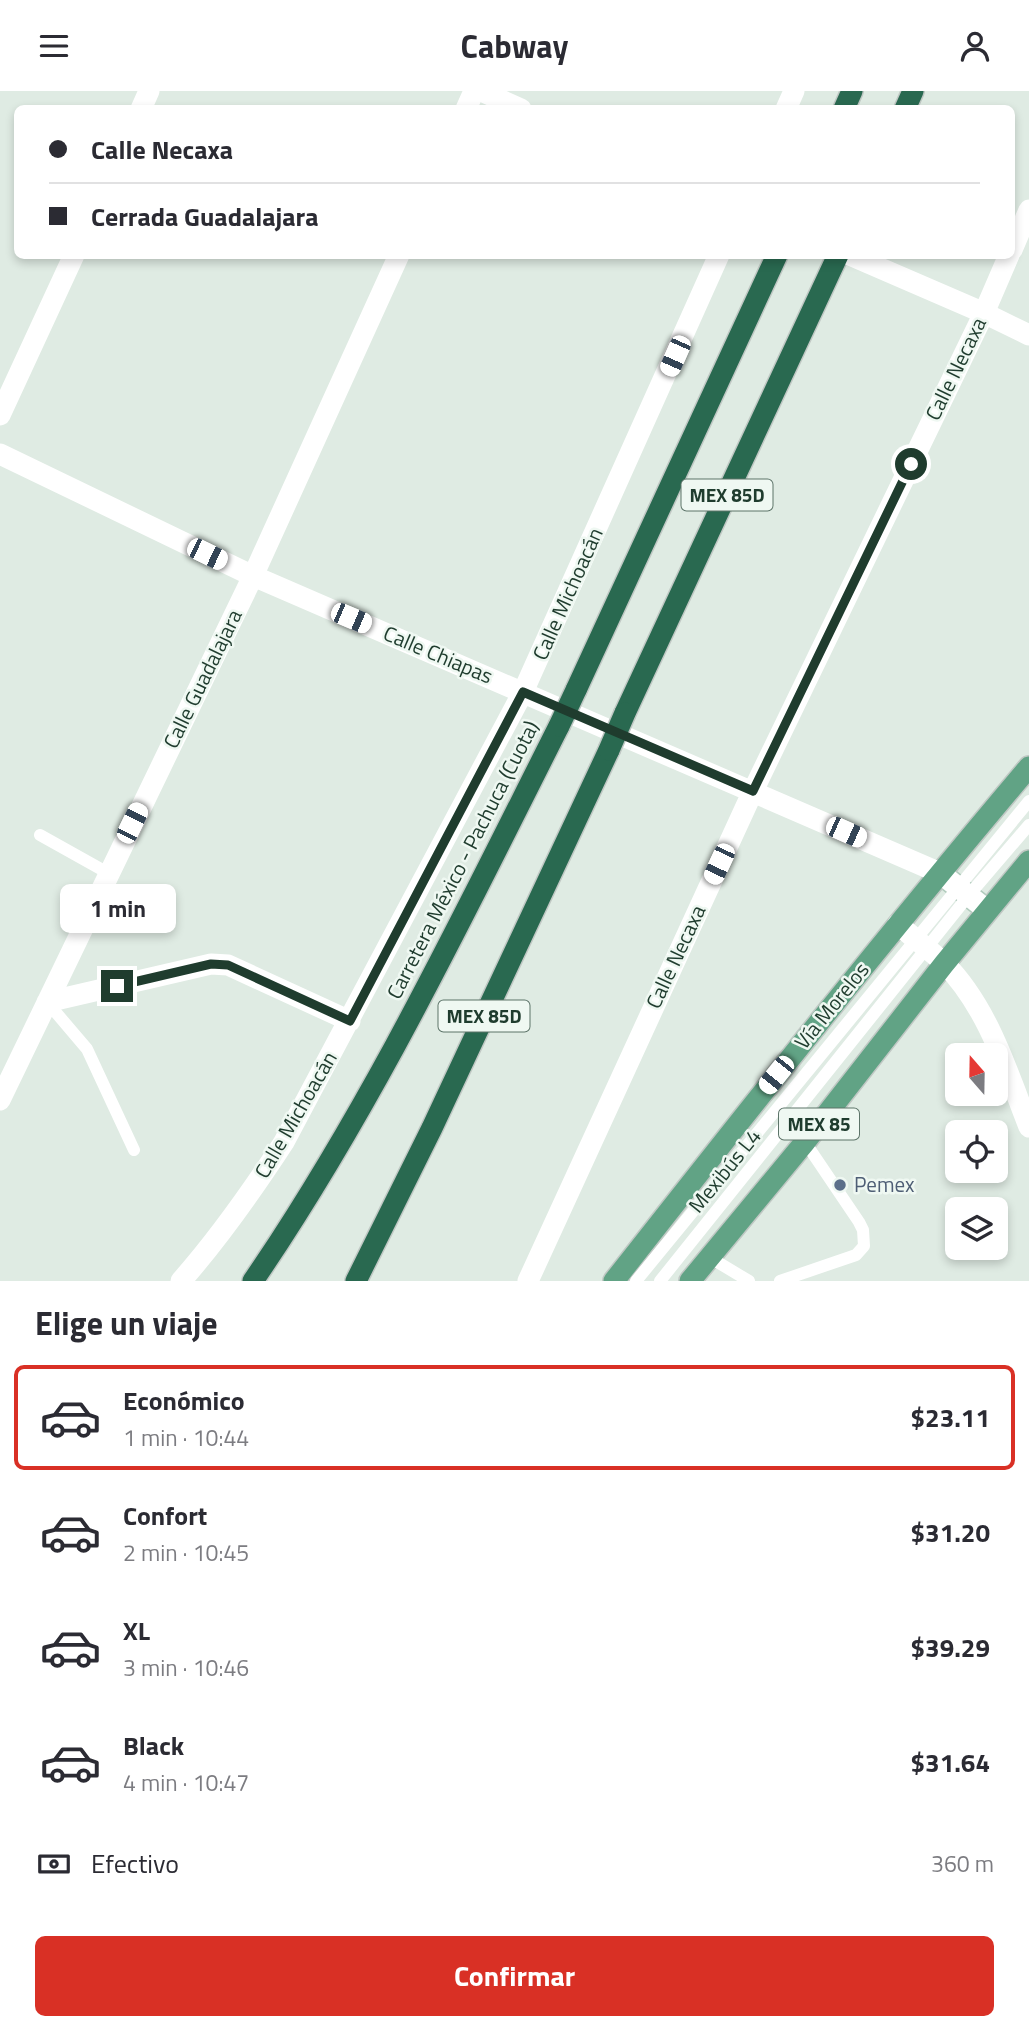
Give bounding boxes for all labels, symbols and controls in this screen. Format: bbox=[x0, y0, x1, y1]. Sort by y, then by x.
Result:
text: Cabway bbox=[461, 22, 568, 70]
icon: menu bbox=[35, 27, 73, 65]
icon: person bbox=[956, 27, 994, 65]
text: Calle Necaxa bbox=[91, 130, 233, 169]
text: Cerrada Guadalajara bbox=[91, 197, 318, 236]
street label: Calle Necaxa bbox=[916, 311, 994, 426]
car bbox=[657, 333, 694, 379]
route start bbox=[895, 448, 927, 480]
road number: MEX 85D bbox=[682, 479, 772, 511]
street label: Calle Michoacán bbox=[524, 522, 611, 665]
car bbox=[184, 535, 231, 573]
car bbox=[328, 600, 375, 636]
street label: Calle Guadalajara bbox=[155, 603, 250, 754]
street label: Calle Chiapas bbox=[379, 617, 498, 691]
street label: Carretera México - Pachuca (Cuota) bbox=[378, 715, 546, 1004]
car bbox=[114, 800, 151, 846]
car bbox=[823, 814, 870, 850]
car bbox=[701, 841, 738, 887]
callout: 1 min bbox=[59, 885, 175, 933]
text: 1 min bbox=[90, 891, 146, 926]
street label: Calle Necaxa bbox=[637, 899, 713, 1014]
street label: Vía Morelos bbox=[786, 955, 876, 1056]
route end bbox=[101, 970, 133, 1002]
road number: MEX 85D bbox=[438, 1000, 530, 1031]
north arrow bbox=[945, 1043, 1008, 1106]
map controls bbox=[945, 1043, 1008, 1260]
street label: Calle Michoacán bbox=[246, 1045, 345, 1184]
car bbox=[755, 1052, 798, 1098]
road number: MEX 85 bbox=[779, 1109, 859, 1140]
button: locate bbox=[945, 1120, 1008, 1183]
street label: Mexibús L4 bbox=[680, 1121, 768, 1220]
place label: Pemex bbox=[854, 1168, 915, 1200]
marker: Pemex bbox=[832, 1177, 848, 1193]
button: layers bbox=[945, 1197, 1008, 1260]
text: Elige un viaje bbox=[35, 1299, 218, 1347]
text: Económico bbox=[123, 1381, 245, 1420]
icon: car bbox=[39, 1386, 102, 1449]
text: $23.11 bbox=[911, 1398, 990, 1437]
text: 1 min · 10:44 bbox=[123, 1420, 249, 1455]
text: Confort bbox=[123, 1496, 207, 1535]
icon: car bbox=[39, 1501, 102, 1564]
text: $31.20 bbox=[911, 1513, 990, 1552]
text: 2 min · 10:45 bbox=[123, 1535, 249, 1570]
text: XL bbox=[123, 1611, 150, 1650]
icon: car bbox=[39, 1616, 102, 1679]
text: $39.29 bbox=[911, 1628, 990, 1667]
text: 3 min · 10:46 bbox=[123, 1650, 249, 1685]
text: Black bbox=[123, 1726, 184, 1765]
icon: car bbox=[39, 1731, 102, 1794]
text: $31.64 bbox=[911, 1743, 990, 1782]
text: 4 min · 10:47 bbox=[123, 1765, 249, 1800]
text: Efectivo bbox=[91, 1844, 179, 1883]
icon: cash bbox=[35, 1845, 73, 1883]
text: 360 m bbox=[931, 1846, 994, 1881]
button: Confirmar bbox=[35, 1936, 994, 2016]

